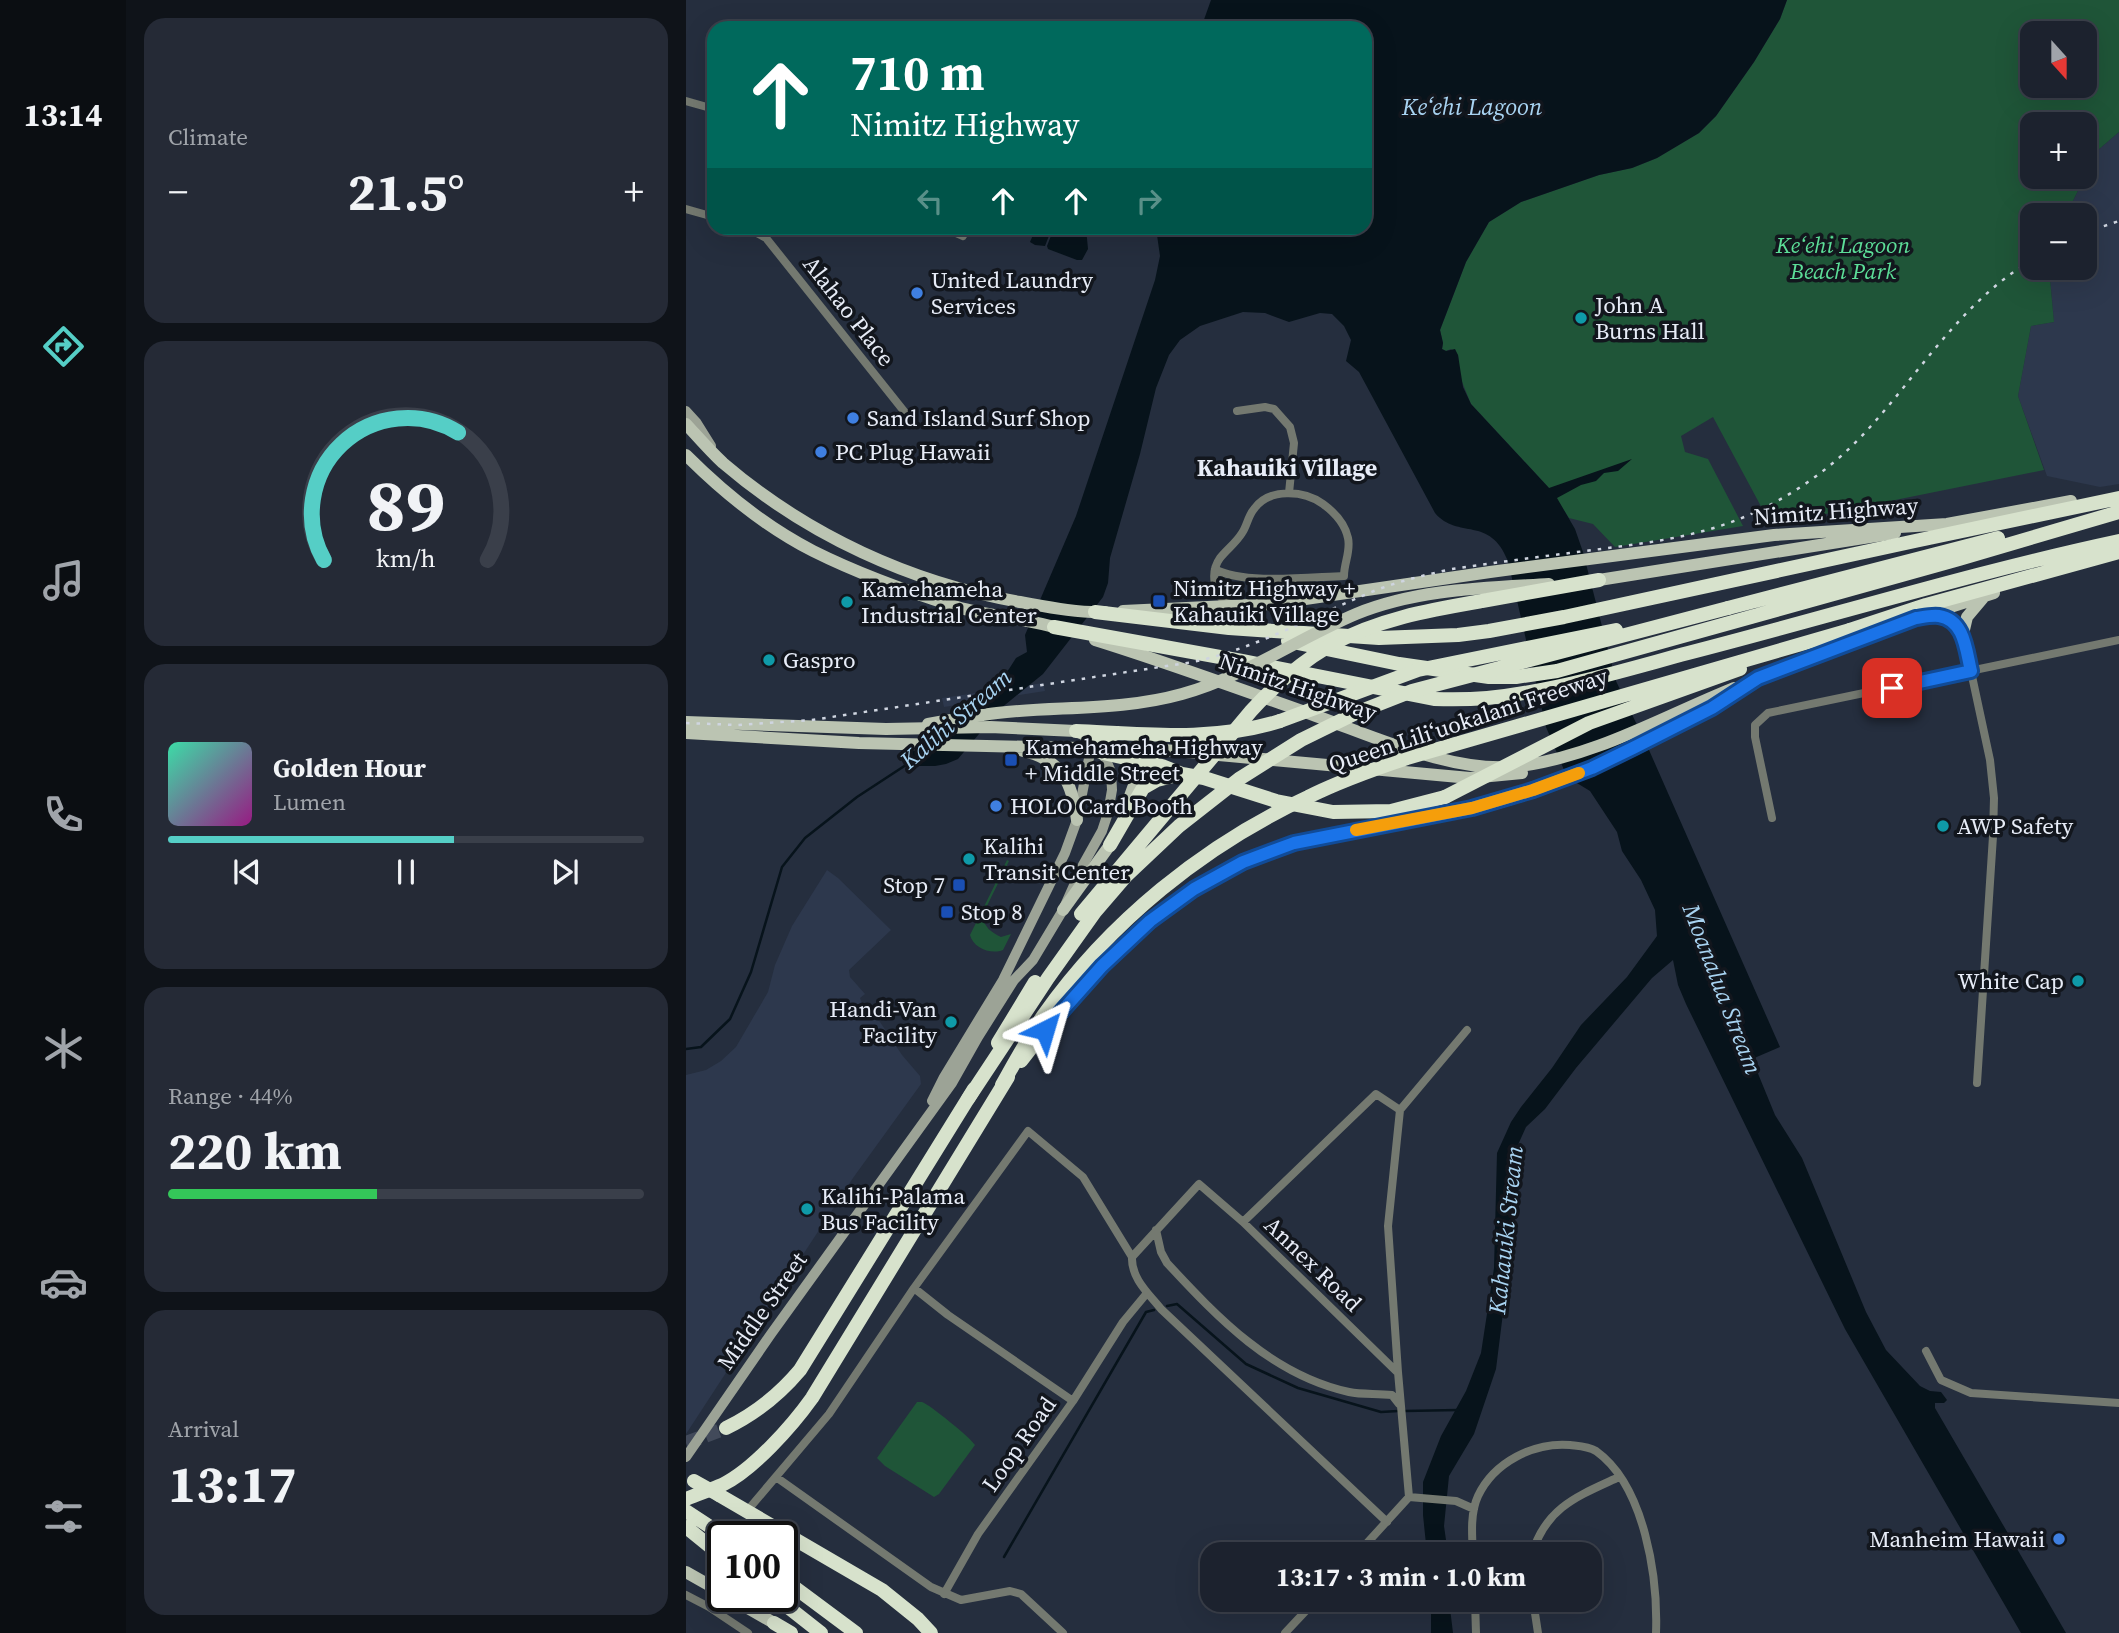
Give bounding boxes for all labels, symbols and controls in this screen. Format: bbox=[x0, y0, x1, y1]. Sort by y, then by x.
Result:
north arrow bbox=[2020, 21, 2096, 98]
map controls bbox=[2020, 21, 2097, 280]
text: 710 m bbox=[850, 39, 985, 106]
icon: ahead bbox=[735, 49, 826, 140]
water label: Keʻehi Lagoon bbox=[1401, 90, 1543, 123]
text: 13:14 bbox=[24, 93, 102, 137]
text: Nimitz Highway bbox=[850, 103, 1079, 147]
button: + bbox=[2020, 112, 2097, 189]
text: Climate bbox=[168, 121, 248, 153]
text: 21.5° bbox=[347, 156, 465, 227]
text: − bbox=[168, 166, 188, 218]
text: + bbox=[624, 166, 644, 218]
icon: left bbox=[911, 182, 949, 220]
icon: ahead bbox=[984, 182, 1022, 220]
icon: ahead bbox=[1057, 182, 1095, 220]
icon: right bbox=[1130, 182, 1168, 220]
button: − bbox=[2020, 203, 2097, 280]
park label: Keʻehi Lagoon Beach Park bbox=[1775, 229, 1910, 287]
street label: Alahao Place bbox=[796, 249, 902, 373]
place label: United Laundry Services bbox=[931, 264, 1093, 322]
marker: United Laundry Services bbox=[909, 285, 925, 301]
place label: John A Burns Hall bbox=[1594, 289, 1705, 347]
marker: John A Burns Hall bbox=[1573, 310, 1589, 326]
icon: directions bbox=[39, 322, 88, 371]
place label: Sand Island Surf Shop bbox=[867, 402, 1090, 434]
marker: Sand Island Surf Shop bbox=[845, 410, 861, 426]
place label: PC Plug Hawaii bbox=[835, 436, 991, 468]
marker: PC Plug Hawaii bbox=[813, 444, 829, 460]
district label: Kahauiki Village bbox=[1197, 451, 1377, 484]
text: 89 bbox=[367, 455, 445, 554]
street label: Nimitz Highway bbox=[1753, 489, 1920, 533]
text: km/h bbox=[376, 540, 436, 574]
icon: music bbox=[39, 556, 88, 605]
place label: Nimitz Highway + Kahauiki Village bbox=[1173, 572, 1355, 630]
place label: Kamehameha Industrial Center bbox=[861, 573, 1037, 631]
marker: Nimitz Highway + Kahauiki Village bbox=[1151, 593, 1167, 609]
marker: Kamehameha Industrial Center bbox=[839, 594, 855, 610]
place label: Gaspro bbox=[783, 644, 856, 676]
street label: Nimitz Highway bbox=[1215, 645, 1381, 729]
marker: Gaspro bbox=[761, 652, 777, 668]
pin bbox=[1862, 658, 1922, 718]
street label: Queen Liliʻuokalani Freeway bbox=[1324, 660, 1612, 780]
water label: Kalihi Stream bbox=[892, 661, 1019, 777]
icon: arrive bbox=[1873, 669, 1911, 707]
place label: Kamehameha Highway + Middle Street bbox=[1025, 731, 1263, 789]
text: Golden Hour bbox=[273, 750, 426, 786]
marker: Kamehameha Highway + Middle Street bbox=[1003, 752, 1019, 768]
text: Lumen bbox=[273, 786, 346, 818]
icon: phone bbox=[39, 790, 88, 839]
place label: HOLO Card Booth bbox=[1010, 790, 1193, 822]
marker: HOLO Card Booth bbox=[988, 798, 1004, 814]
place label: AWP Safety bbox=[1957, 810, 2074, 842]
marker: AWP Safety bbox=[1935, 818, 1951, 834]
place label: Kalihi Transit Center bbox=[983, 830, 1130, 888]
marker: Kalihi Transit Center bbox=[961, 851, 977, 867]
icon: previous bbox=[228, 853, 266, 891]
icon: pause bbox=[387, 853, 425, 891]
icon: next bbox=[546, 853, 584, 891]
place label: Stop 7 bbox=[883, 869, 945, 901]
marker: Stop 7 bbox=[951, 877, 967, 893]
place label: Stop 8 bbox=[961, 896, 1023, 928]
water label: Moanalua Stream bbox=[1674, 898, 1770, 1079]
marker: Stop 8 bbox=[939, 904, 955, 920]
place label: White Cap bbox=[1957, 965, 2064, 997]
marker: White Cap bbox=[2070, 973, 2086, 989]
place label: Handi-Van Facility bbox=[829, 993, 937, 1051]
position arrow bbox=[1008, 993, 1082, 1067]
marker: Handi-Van Facility bbox=[943, 1014, 959, 1030]
icon: climate bbox=[39, 1024, 88, 1073]
text: Range · 44% bbox=[168, 1080, 293, 1112]
text: 220 km bbox=[168, 1115, 342, 1186]
water label: Kahauiki Stream bbox=[1480, 1144, 1531, 1317]
place label: Kalihi-Palama Bus Facility bbox=[821, 1180, 966, 1238]
marker: Kalihi-Palama Bus Facility bbox=[799, 1201, 815, 1217]
street label: Annex Road bbox=[1257, 1209, 1369, 1319]
street label: Middle Street bbox=[710, 1245, 815, 1376]
icon: car bbox=[39, 1258, 88, 1307]
street label: Loop Road bbox=[974, 1390, 1064, 1498]
text: Arrival bbox=[168, 1413, 239, 1445]
text: 13:17 bbox=[168, 1448, 296, 1519]
icon: filters bbox=[39, 1492, 88, 1541]
speed limit sign: 100 bbox=[707, 1521, 798, 1612]
place label: Manheim Hawaii bbox=[1869, 1523, 2045, 1555]
marker: Manheim Hawaii bbox=[2051, 1531, 2067, 1547]
text: 13:17 · 3 min · 1.0 km bbox=[1276, 1559, 1526, 1595]

